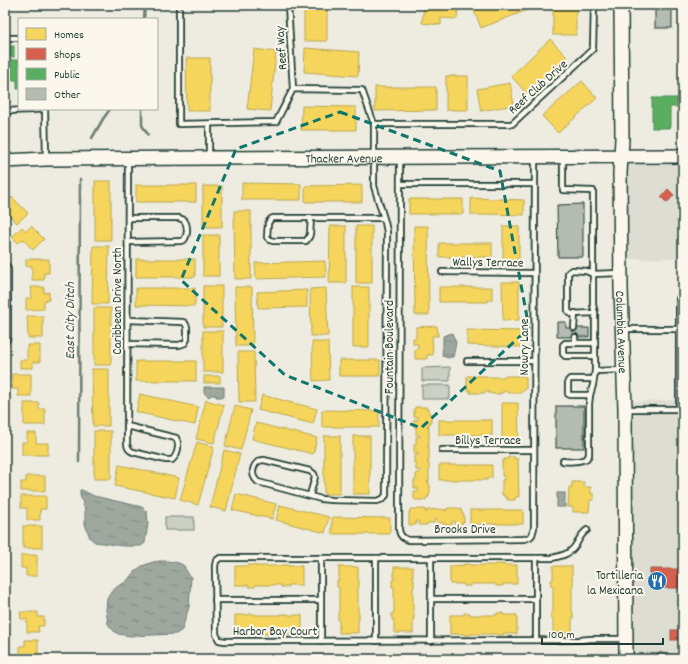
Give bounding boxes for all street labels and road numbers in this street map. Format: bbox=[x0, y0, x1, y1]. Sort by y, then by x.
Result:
street label: Reef Way bbox=[271, 24, 294, 71]
street label: Reef Club Drive bbox=[505, 56, 573, 120]
street label: Thacker Avenue bbox=[305, 150, 383, 170]
street label: Caribbean Drive North bbox=[109, 247, 128, 355]
street label: Wallys Terrace bbox=[452, 253, 524, 274]
street label: Columbia Avenue bbox=[609, 290, 631, 374]
street label: Fountain Boulevard bbox=[381, 300, 400, 394]
street label: Nowry Lane bbox=[516, 318, 535, 375]
street label: Billys Terrace bbox=[455, 432, 521, 451]
street label: Brooks Drive bbox=[434, 521, 496, 540]
street label: Harbor Bay Court bbox=[233, 623, 318, 642]

